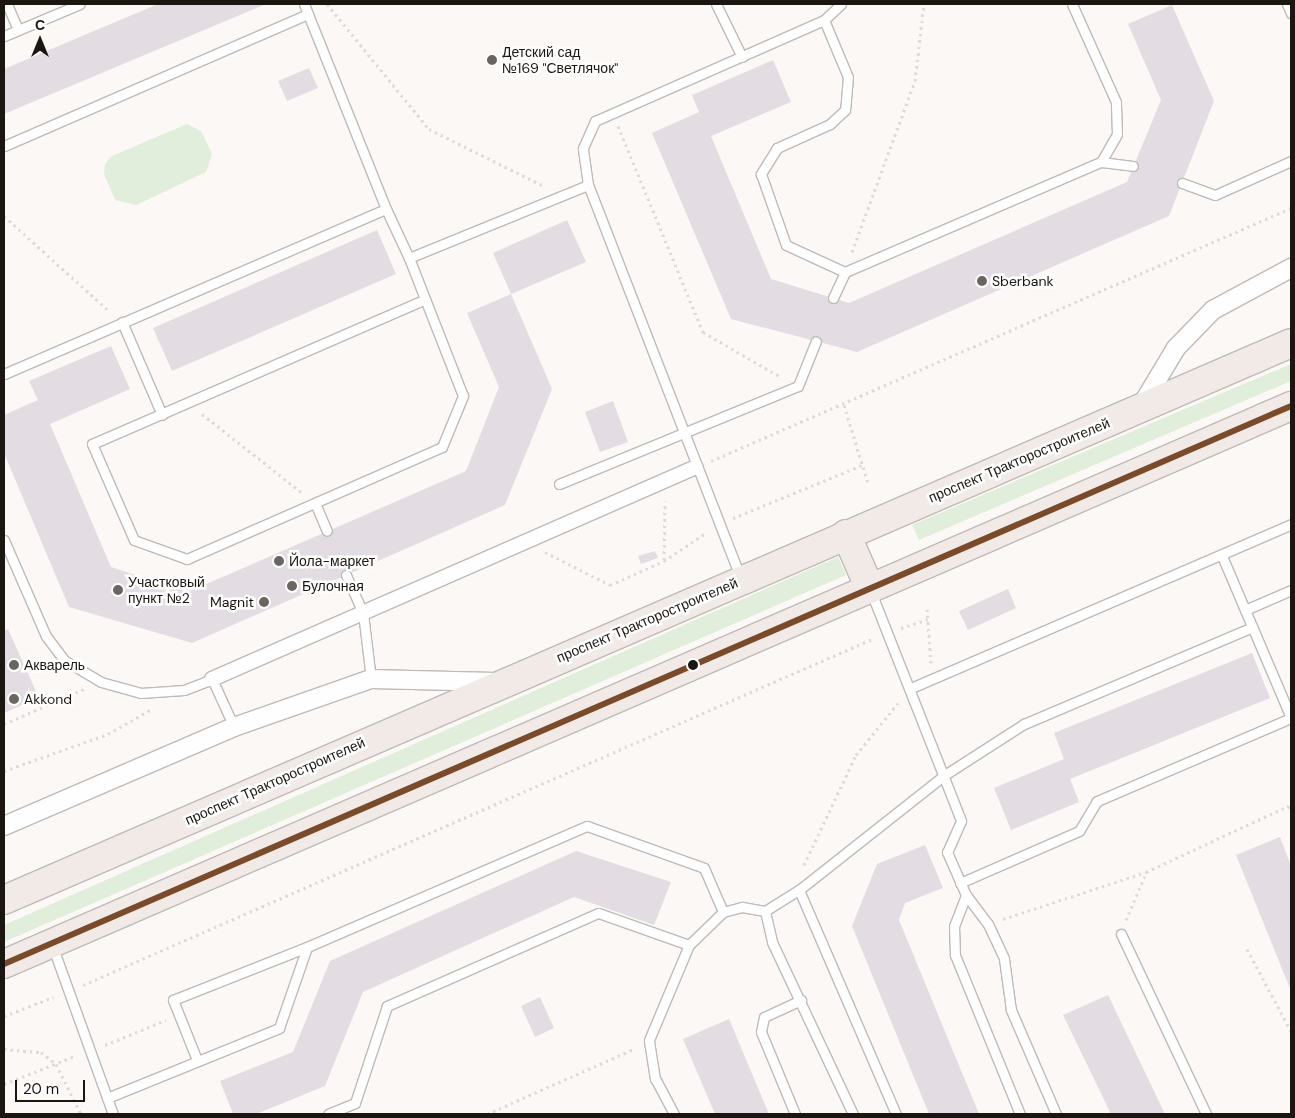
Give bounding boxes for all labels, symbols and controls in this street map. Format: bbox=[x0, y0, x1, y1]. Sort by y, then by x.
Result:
north arrow bbox=[15, 15, 65, 65]
text: С bbox=[35, 16, 45, 34]
place label: Детский сад №169 "Светлячок" bbox=[502, 44, 618, 76]
marker: Детский сад №169 "Светлячок" bbox=[486, 54, 498, 66]
place label: Sberbank bbox=[992, 273, 1053, 289]
marker: Sberbank bbox=[976, 275, 988, 287]
street label: проспект Тракторостроителей bbox=[926, 414, 1112, 506]
place label: Йола-маркет bbox=[289, 553, 375, 569]
marker: Йола-маркет bbox=[273, 555, 285, 567]
place label: Участковый пункт №2 bbox=[128, 574, 205, 606]
street label: проспект Тракторостроителей bbox=[554, 574, 740, 666]
place label: Булочная bbox=[302, 578, 364, 594]
marker: Булочная bbox=[286, 580, 298, 592]
marker: Участковый пункт №2 bbox=[112, 584, 124, 596]
place label: Magnit bbox=[210, 594, 254, 610]
marker: Magnit bbox=[258, 596, 270, 608]
place label: Акварель bbox=[24, 657, 85, 673]
marker: Акварель bbox=[8, 659, 20, 671]
unlabelled marker bbox=[688, 660, 698, 670]
place label: Akkond bbox=[24, 691, 72, 707]
marker: Akkond bbox=[8, 693, 20, 705]
street label: проспект Тракторостроителей bbox=[182, 734, 368, 828]
scale bar bbox=[18, 1070, 88, 1102]
text: 20 m bbox=[23, 1079, 59, 1099]

